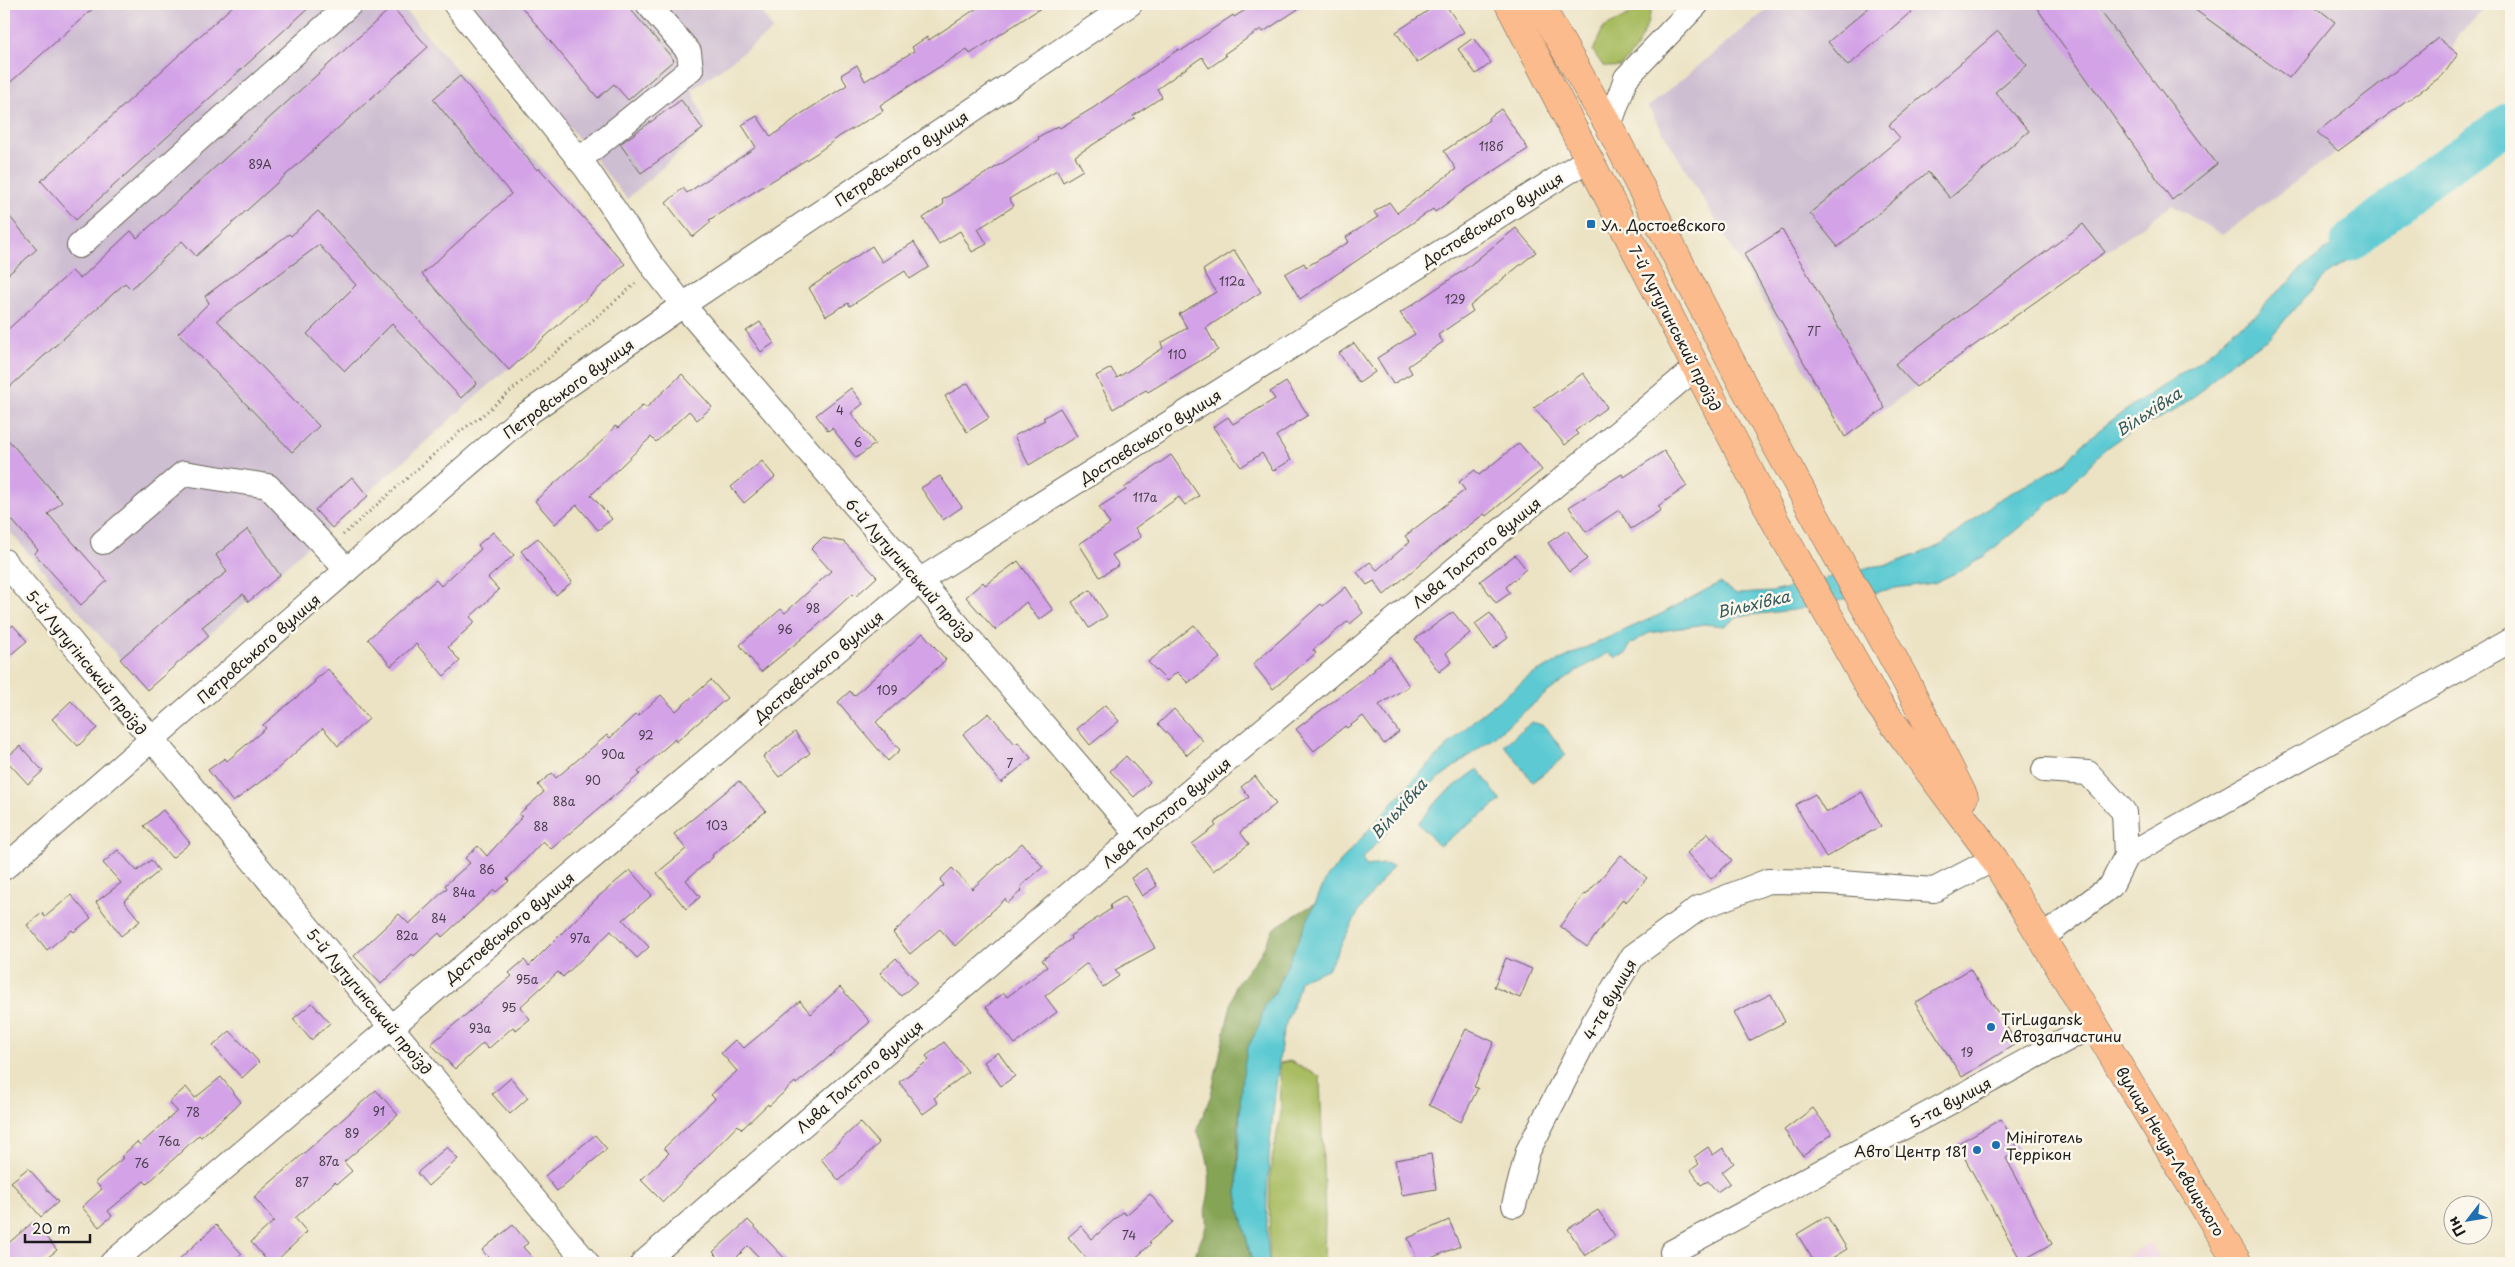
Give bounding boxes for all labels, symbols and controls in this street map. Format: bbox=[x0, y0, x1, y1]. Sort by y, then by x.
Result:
street label: Петровського вулиця bbox=[829, 105, 973, 211]
house number: 118б bbox=[1479, 137, 1503, 155]
house number: 89А bbox=[248, 155, 272, 173]
street label: Достоєвського вулиця bbox=[1416, 166, 1567, 272]
place label: Ул. Достоевского bbox=[1601, 213, 1726, 236]
marker: Ул. Достоевского bbox=[1585, 218, 1597, 230]
street label: 7-й Лутугинський проїзд bbox=[1624, 241, 1728, 415]
house number: 112а bbox=[1219, 272, 1245, 290]
house number: 129 bbox=[1445, 290, 1465, 308]
house number: 7Г bbox=[1807, 322, 1821, 340]
street label: Петровського вулиця bbox=[498, 333, 638, 443]
house number: 110 bbox=[1168, 345, 1187, 363]
water label: Вільхівка bbox=[2110, 380, 2187, 441]
street label: Достоєвського вулиця bbox=[1074, 383, 1225, 489]
house number: 4 bbox=[836, 401, 844, 419]
house number: 6 bbox=[854, 433, 862, 451]
house number: 117а bbox=[1133, 488, 1158, 506]
street label: Льва Толстого вулиця bbox=[1407, 491, 1545, 613]
street label: 6-й Лутугинський проїзд bbox=[840, 492, 980, 648]
water label: Вільхівка bbox=[1714, 583, 1793, 623]
street label: 5-й Лутугінський проїзд bbox=[21, 584, 153, 740]
street label: Петровського вулиця bbox=[191, 588, 325, 708]
house number: 98 bbox=[806, 599, 820, 617]
street label: Достоєвського вулиця bbox=[747, 605, 888, 728]
house number: 96 bbox=[777, 620, 793, 638]
house number: 109 bbox=[876, 681, 898, 699]
house number: 92 bbox=[638, 726, 654, 744]
house number: 90а bbox=[601, 745, 625, 763]
street label: Льва Толстого вулиця bbox=[1097, 751, 1235, 873]
house number: 7 bbox=[1007, 754, 1014, 772]
house number: 90 bbox=[585, 771, 601, 789]
water label: Вільхівка bbox=[1364, 772, 1432, 844]
house number: 88а bbox=[553, 792, 576, 810]
house number: 103 bbox=[706, 816, 728, 834]
house number: 88 bbox=[534, 817, 548, 835]
house number: 86 bbox=[479, 860, 495, 878]
street label: Достоєвського вулиця bbox=[438, 866, 579, 989]
house number: 84а bbox=[453, 883, 476, 901]
house number: 84 bbox=[431, 909, 447, 927]
street label: 5-й Лутугинський проїзд bbox=[302, 923, 438, 1079]
house number: 82а bbox=[396, 926, 419, 944]
house number: 97а bbox=[570, 929, 591, 947]
street label: 4-та вулиця bbox=[1577, 954, 1641, 1044]
house number: 95а bbox=[516, 970, 539, 988]
house number: 95 bbox=[502, 998, 516, 1016]
place label: TirLugansk Автозапчастини bbox=[2001, 1007, 2122, 1047]
street label: Льва Толстого вулиця bbox=[790, 1014, 928, 1138]
house number: 93а bbox=[469, 1019, 492, 1037]
marker: TirLugansk Автозапчастини bbox=[1985, 1021, 1997, 1033]
house number: 19 bbox=[1961, 1043, 1973, 1061]
street label: вулиця Нечуя-Левицького bbox=[2111, 1062, 2231, 1240]
street label: 5-та вулиця bbox=[1905, 1071, 1995, 1133]
house number: 91 bbox=[373, 1102, 385, 1120]
house number: 78 bbox=[186, 1103, 200, 1121]
house number: 89 bbox=[345, 1124, 359, 1142]
place label: Мініготель Террікон bbox=[2006, 1125, 2083, 1165]
house number: 76а bbox=[158, 1132, 180, 1150]
place label: Авто Центр 181 bbox=[1854, 1139, 1967, 1162]
marker: Мініготель Террікон bbox=[1990, 1139, 2002, 1151]
marker: Авто Центр 181 bbox=[1971, 1144, 1983, 1156]
house number: 87а bbox=[319, 1152, 340, 1170]
house number: 76 bbox=[135, 1154, 149, 1172]
house number: 87 bbox=[295, 1173, 309, 1191]
north arrow bbox=[2442, 1194, 2492, 1244]
scale bar bbox=[25, 1212, 90, 1244]
text: Пн bbox=[2442, 1213, 2471, 1241]
text: 20 m bbox=[32, 1216, 71, 1239]
house number: 74 bbox=[1122, 1226, 1136, 1244]

